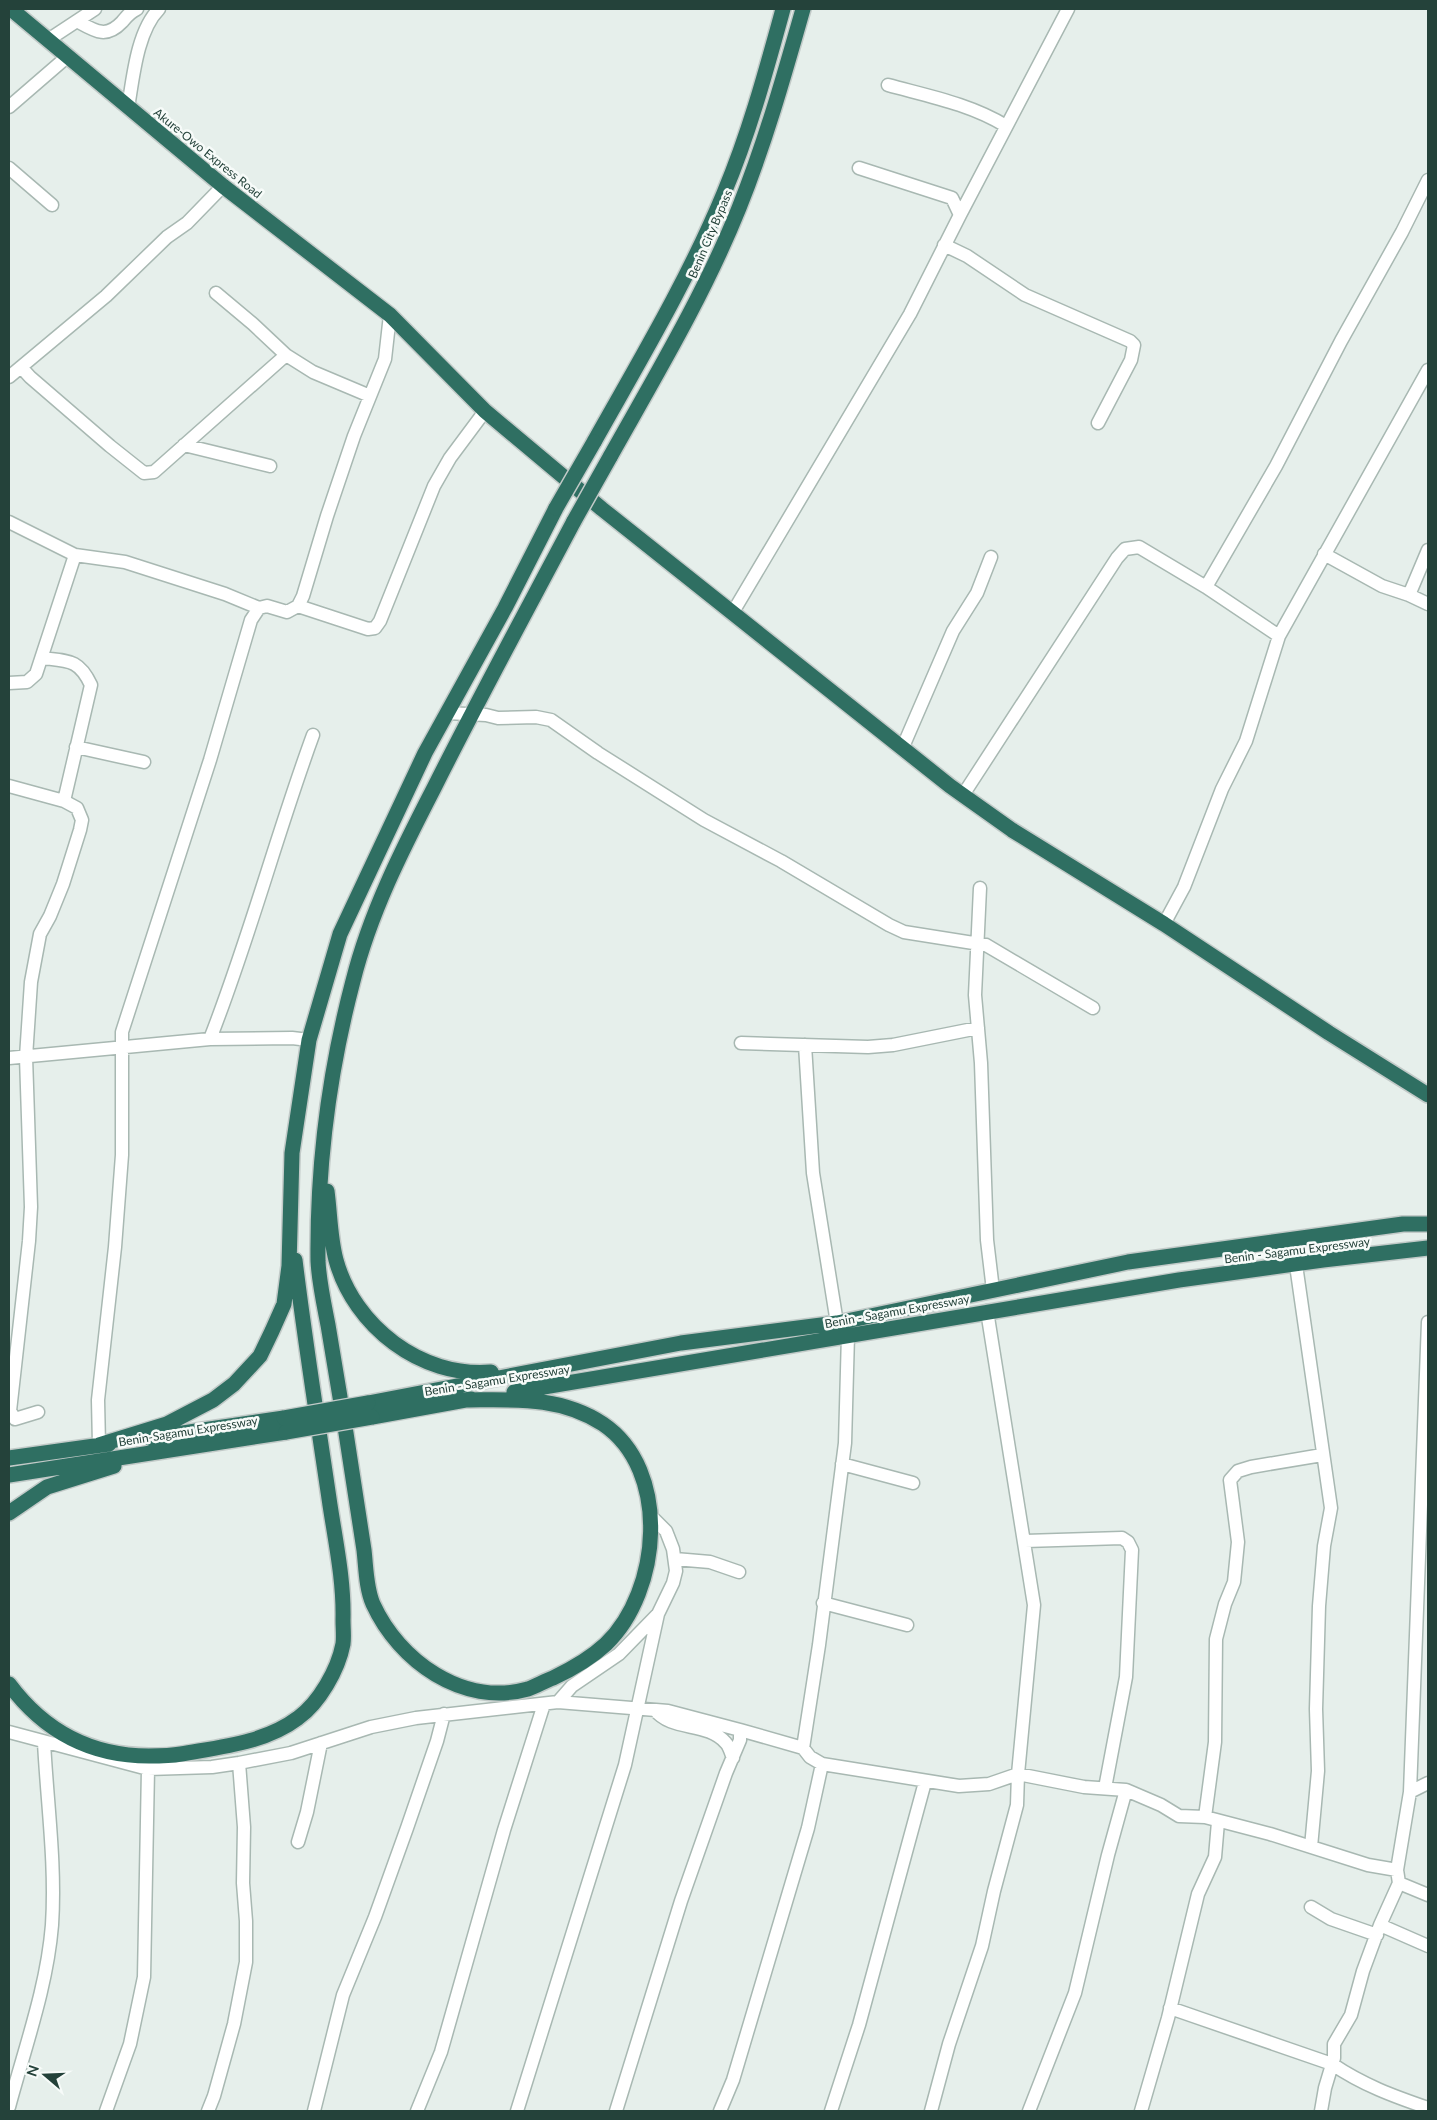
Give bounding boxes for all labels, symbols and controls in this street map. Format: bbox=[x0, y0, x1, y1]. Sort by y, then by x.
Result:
street label: Akure-Owo Express Road bbox=[151, 105, 265, 201]
street label: Benin City Bypass bbox=[685, 188, 735, 280]
street label: Benin - Sagamu Expressway bbox=[1223, 1234, 1372, 1266]
street label: Benin - Sagamu Expressway bbox=[823, 1291, 971, 1331]
street label: Benin - Sagamu Expressway bbox=[423, 1361, 572, 1399]
street label: Benin-Sagamu Expressway bbox=[117, 1412, 260, 1449]
north arrow bbox=[20, 2050, 70, 2100]
text: N bbox=[22, 2063, 42, 2078]

